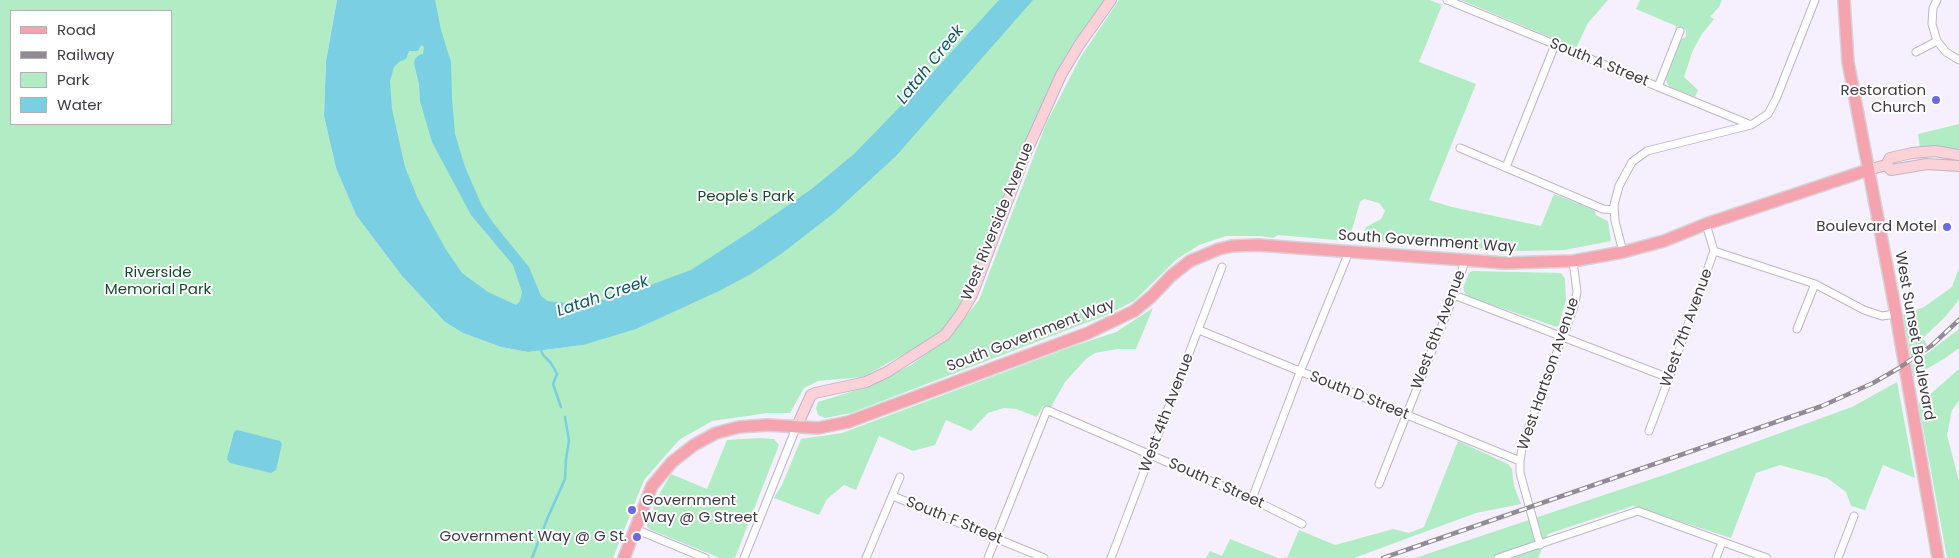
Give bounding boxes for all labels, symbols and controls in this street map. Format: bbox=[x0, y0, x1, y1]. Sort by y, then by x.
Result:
legend bbox=[10, 10, 172, 125]
text: Road bbox=[57, 19, 96, 40]
water label: Latah Creek bbox=[893, 22, 969, 108]
street label: South A Street bbox=[1547, 35, 1651, 91]
text: Railway bbox=[57, 44, 115, 65]
text: Park bbox=[57, 69, 89, 90]
place label: Restoration Church bbox=[1841, 82, 1926, 117]
text: Water bbox=[57, 94, 102, 115]
marker: Restoration Church bbox=[1930, 94, 1942, 106]
street label: West Riverside Avenue bbox=[958, 140, 1038, 304]
park label: People's Park bbox=[697, 188, 795, 206]
place label: Boulevard Motel bbox=[1816, 218, 1937, 236]
marker: Boulevard Motel bbox=[1941, 221, 1953, 233]
street label: South Government Way bbox=[1337, 227, 1517, 257]
street label: West Sunset Boulevard bbox=[1890, 250, 1938, 422]
park label: Riverside Memorial Park bbox=[105, 264, 211, 299]
street label: West 7th Avenue bbox=[1657, 266, 1717, 390]
street label: West 6th Avenue bbox=[1408, 268, 1470, 392]
water label: Latah Creek bbox=[555, 272, 651, 322]
street label: West Hartson Avenue bbox=[1514, 295, 1584, 453]
street label: South Government Way bbox=[945, 296, 1117, 376]
street label: West 4th Avenue bbox=[1136, 351, 1198, 475]
street label: South D Street bbox=[1307, 368, 1411, 424]
street label: South E Street bbox=[1165, 455, 1267, 513]
place label: Government Way @ G Street bbox=[642, 492, 758, 527]
street label: South F Street bbox=[903, 493, 1005, 549]
marker: Government Way @ G Street bbox=[626, 504, 638, 516]
place label: Government Way @ G St. bbox=[439, 528, 627, 546]
marker: Government Way @ G St. bbox=[631, 531, 643, 543]

